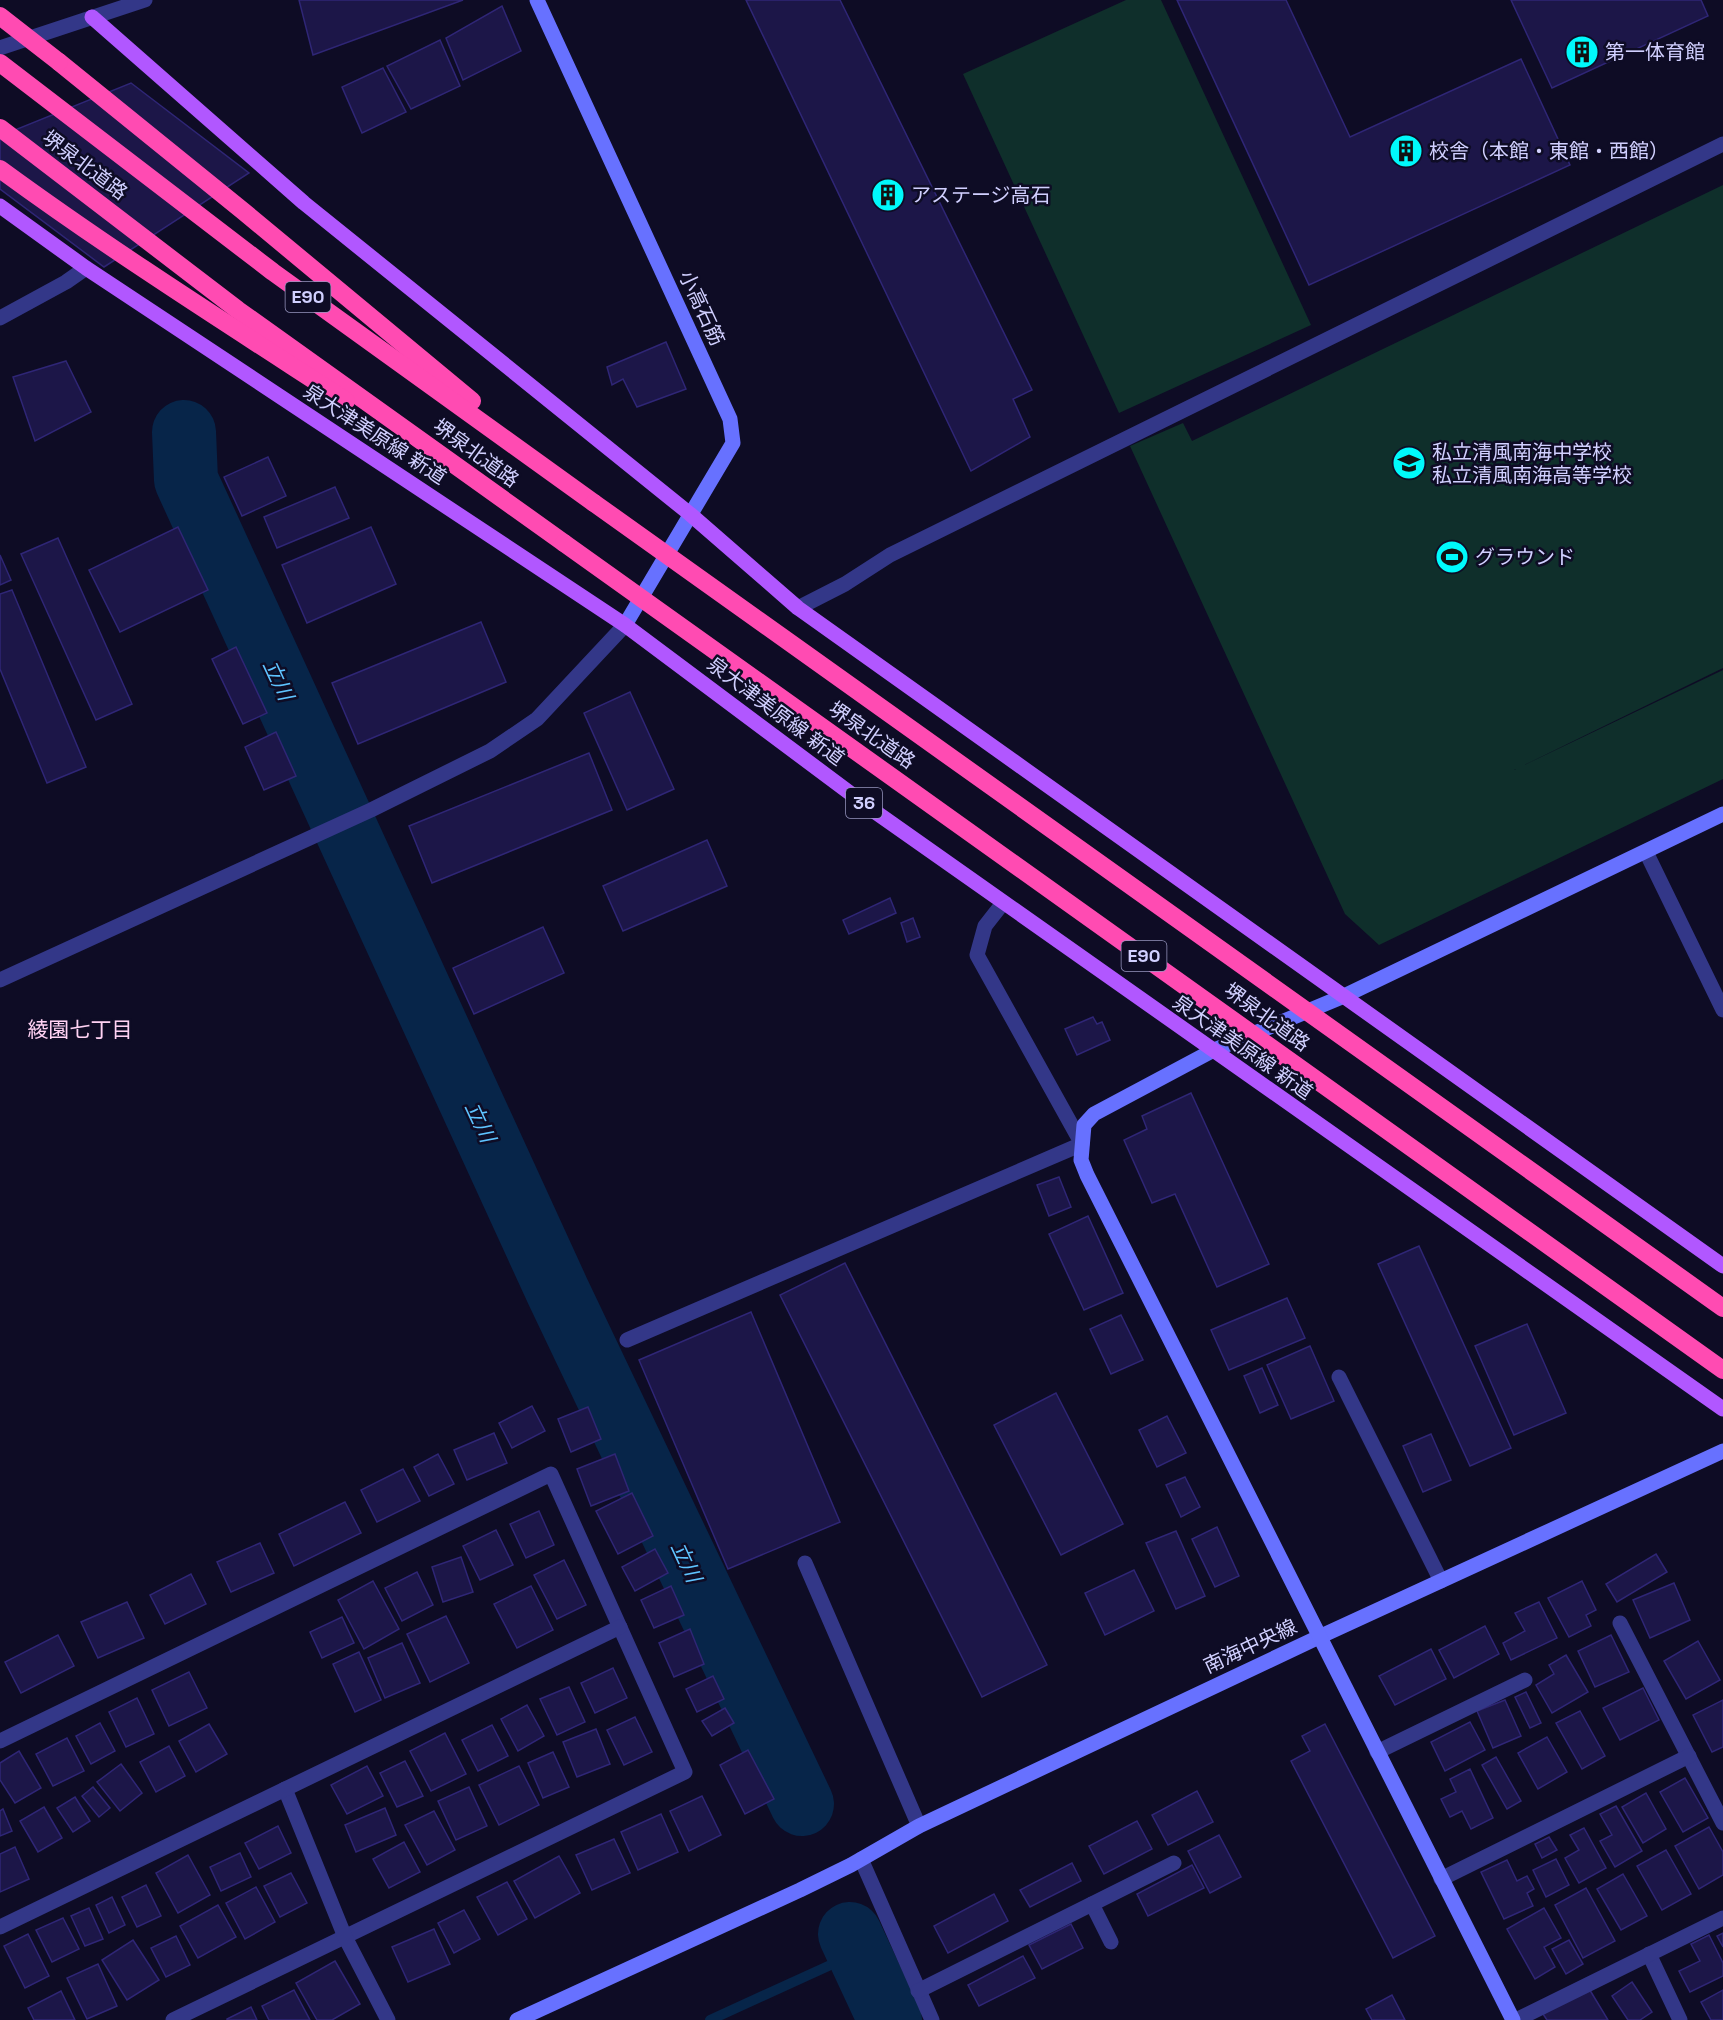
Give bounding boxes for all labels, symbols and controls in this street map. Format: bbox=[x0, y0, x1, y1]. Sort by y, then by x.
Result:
building icon: 第一体育館 bbox=[1564, 34, 1600, 70]
place label: 第一体育館 bbox=[1605, 39, 1705, 65]
street label: 堺泉北道路 bbox=[37, 125, 133, 205]
building icon: 校舎（本館・東館・西館） bbox=[1388, 133, 1424, 169]
place label: 校舎（本館・東館・西館） bbox=[1429, 138, 1669, 164]
building icon: アステージ高石 bbox=[870, 177, 906, 213]
place label: アステージ高石 bbox=[911, 182, 1051, 208]
street label: 小高石筋 bbox=[673, 266, 731, 350]
road number: E90 bbox=[286, 282, 330, 312]
street label: 泉大津美原線 新道 bbox=[299, 378, 451, 490]
street label: 堺泉北道路 bbox=[428, 413, 524, 493]
place label: 私立清風南海中学校 私立清風南海高等学校 bbox=[1432, 439, 1632, 488]
school or university icon: 私立清風南海中学校 私立清風南海高等学校 bbox=[1391, 445, 1427, 481]
sports icon: グラウンド bbox=[1434, 539, 1470, 575]
place label: グラウンド bbox=[1475, 544, 1575, 570]
street label: 泉大津美原線 新道 bbox=[702, 651, 850, 771]
water label: 立川 bbox=[257, 655, 300, 706]
street label: 堺泉北道路 bbox=[824, 696, 920, 774]
road number: 36 bbox=[846, 788, 882, 818]
road number: E90 bbox=[1122, 941, 1166, 971]
street label: 堺泉北道路 bbox=[1219, 977, 1315, 1057]
street label: 泉大津美原線 新道 bbox=[1168, 989, 1318, 1105]
district label: 綾園七丁目 bbox=[28, 1016, 133, 1043]
water label: 立川 bbox=[459, 1097, 502, 1148]
water label: 立川 bbox=[665, 1537, 708, 1588]
street label: 南海中央線 bbox=[1199, 1613, 1301, 1679]

